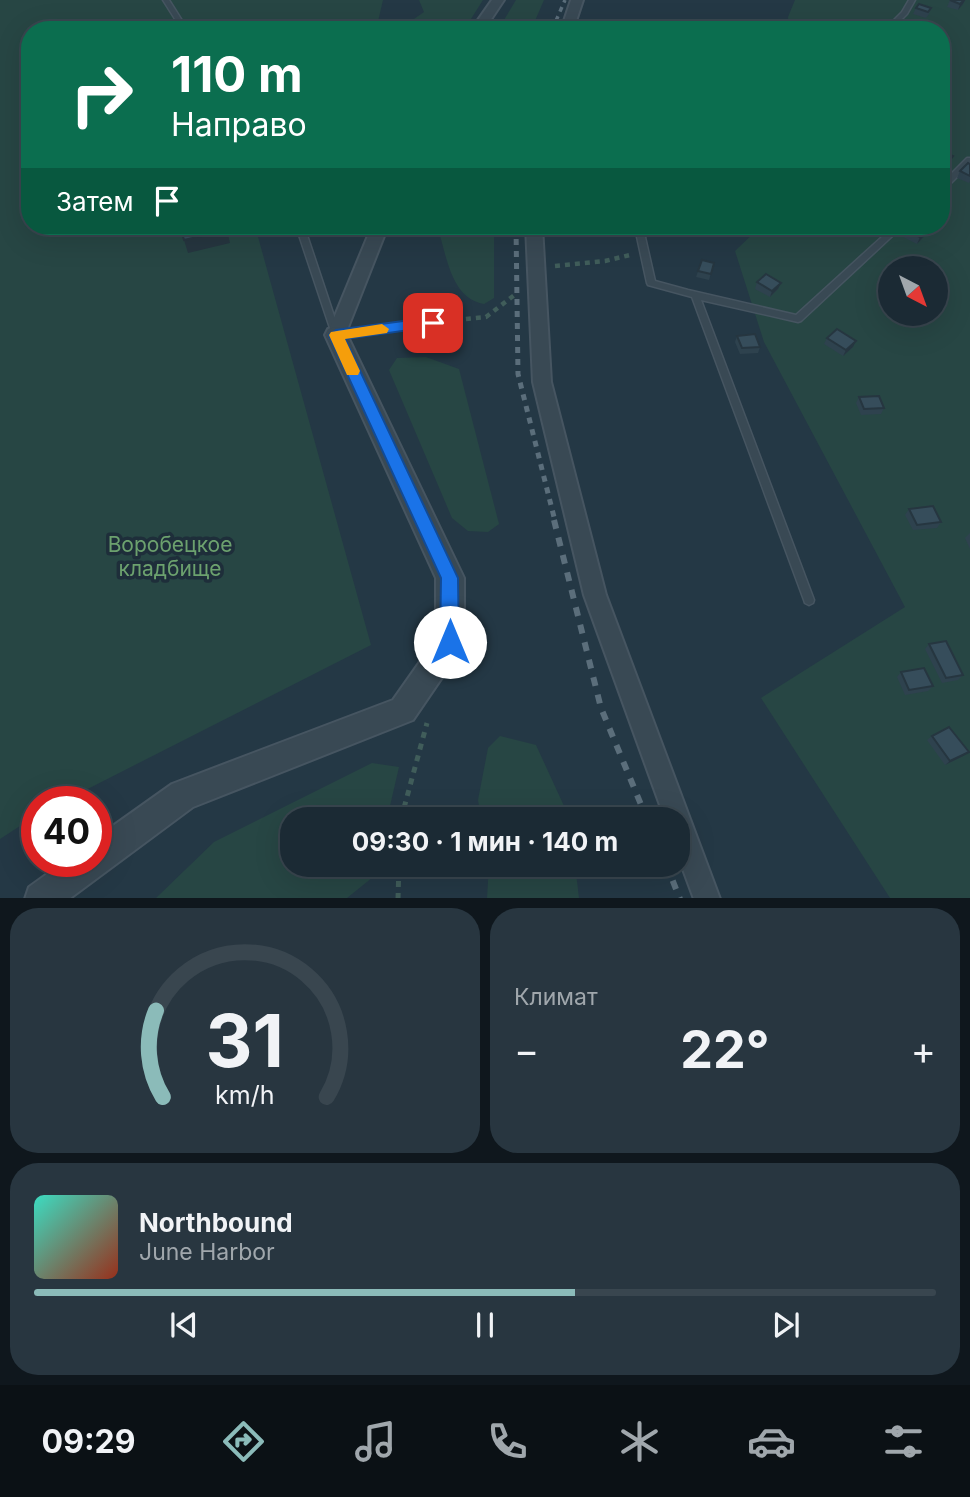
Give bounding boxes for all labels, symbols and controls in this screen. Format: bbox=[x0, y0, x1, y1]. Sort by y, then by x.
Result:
text: 110 m bbox=[171, 45, 303, 104]
icon: right bbox=[56, 49, 147, 140]
text: Направо bbox=[171, 105, 307, 144]
icon: arrive bbox=[148, 182, 186, 220]
text: Затем bbox=[56, 186, 134, 217]
north arrow bbox=[878, 256, 948, 326]
map controls bbox=[878, 256, 948, 326]
pin bbox=[403, 293, 463, 353]
icon: arrive bbox=[414, 304, 452, 342]
park label: Воробецкое кладбище bbox=[108, 532, 232, 581]
position arrow bbox=[413, 605, 487, 679]
speed limit sign: 40 bbox=[21, 786, 112, 877]
text: 09:30 · 1 мин · 140 m bbox=[352, 826, 618, 857]
text: Климат bbox=[514, 983, 598, 1011]
text: 31 bbox=[206, 996, 284, 1085]
text: 22° bbox=[680, 1018, 770, 1081]
text: − bbox=[514, 1027, 539, 1073]
text: + bbox=[911, 1027, 936, 1073]
text: km/h bbox=[215, 1079, 275, 1109]
text: Northbound bbox=[139, 1207, 293, 1238]
text: June Harbor bbox=[139, 1238, 275, 1266]
icon: previous bbox=[165, 1306, 203, 1344]
icon: pause bbox=[466, 1306, 504, 1344]
icon: next bbox=[767, 1306, 805, 1344]
icon: directions bbox=[219, 1417, 268, 1466]
icon: music bbox=[351, 1417, 400, 1466]
icon: phone bbox=[483, 1417, 532, 1466]
icon: climate bbox=[615, 1417, 664, 1466]
icon: car bbox=[747, 1417, 796, 1466]
icon: filters bbox=[879, 1417, 928, 1466]
text: 09:29 bbox=[42, 1422, 136, 1461]

